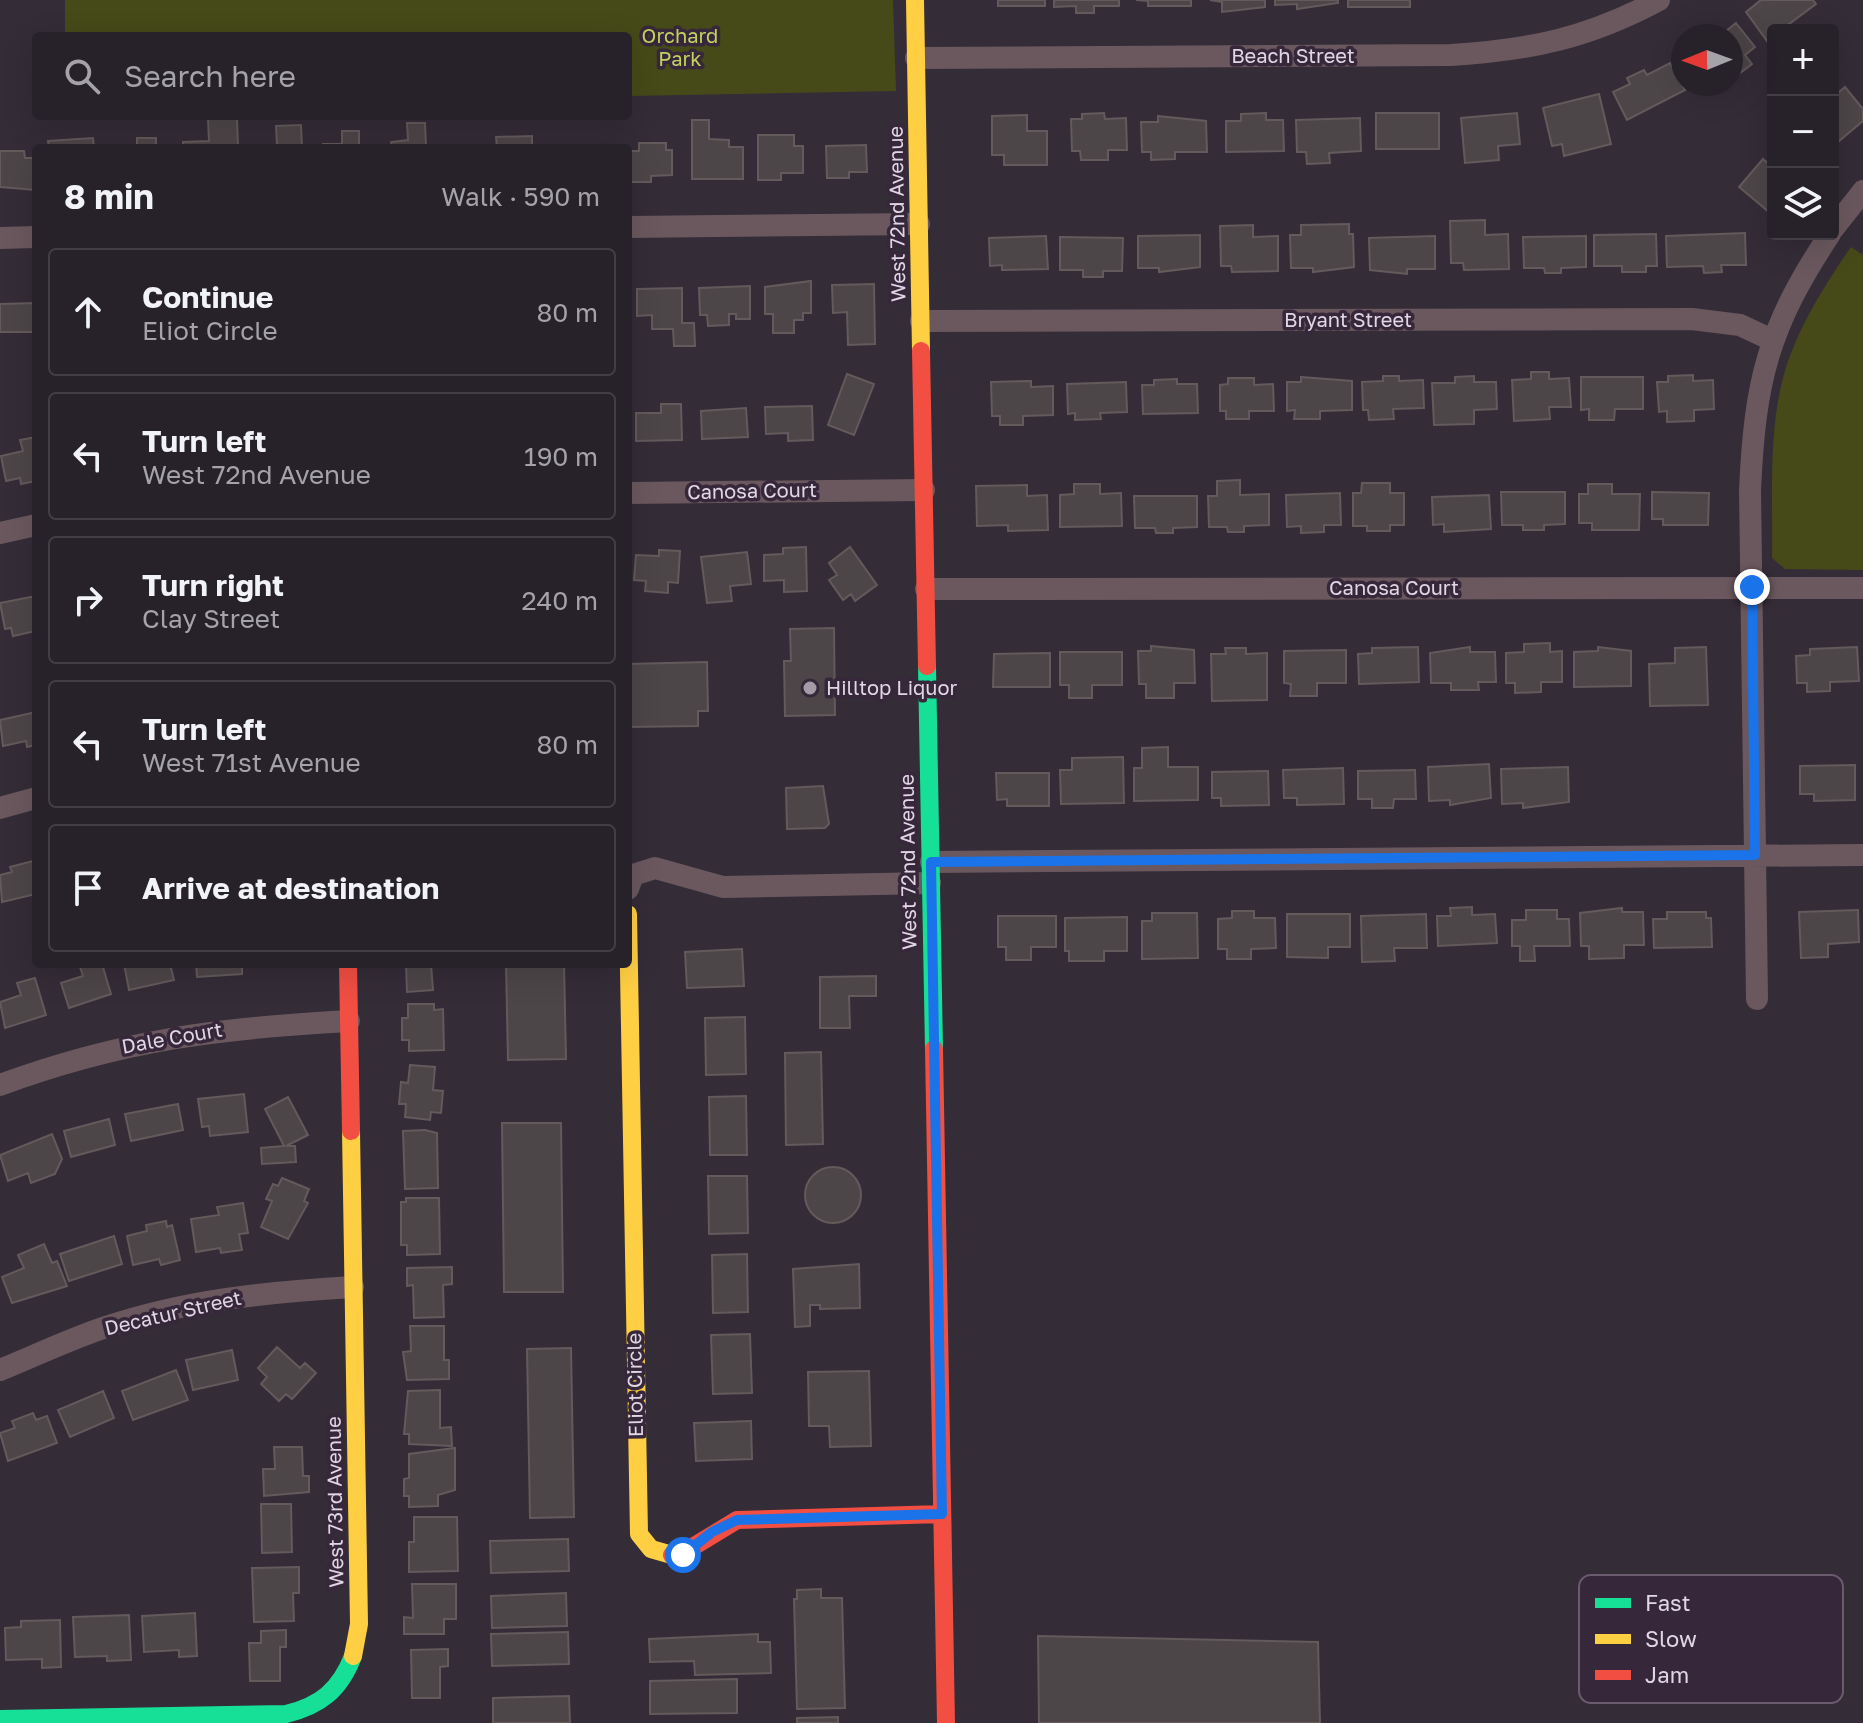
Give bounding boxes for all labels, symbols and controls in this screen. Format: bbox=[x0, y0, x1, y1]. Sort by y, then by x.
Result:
park label: Orchard Park bbox=[642, 23, 718, 70]
north arrow bbox=[1671, 24, 1743, 96]
map controls bbox=[1767, 24, 1839, 240]
button: + bbox=[1767, 24, 1839, 96]
search box bbox=[32, 32, 632, 120]
street label: Beach Street bbox=[1231, 43, 1355, 67]
icon: search bbox=[60, 54, 104, 98]
text: Search here bbox=[124, 58, 296, 94]
button: − bbox=[1767, 96, 1839, 168]
street label: West 72nd Avenue bbox=[882, 126, 910, 302]
button: layers bbox=[1767, 168, 1839, 240]
text: 8 min bbox=[64, 176, 154, 216]
text: Walk · 590 m bbox=[441, 181, 600, 212]
text: Continue bbox=[142, 279, 273, 315]
icon: ahead bbox=[66, 290, 110, 334]
text: 80 m bbox=[537, 297, 598, 328]
street label: Bryant Street bbox=[1284, 307, 1412, 331]
text: Eliot Circle bbox=[142, 315, 278, 346]
text: Turn left bbox=[142, 423, 267, 459]
icon: left bbox=[66, 434, 110, 478]
text: 190 m bbox=[524, 441, 598, 472]
text: West 72nd Avenue bbox=[142, 459, 371, 490]
street label: Canosa Court bbox=[687, 477, 817, 503]
text: Turn right bbox=[142, 567, 284, 603]
route end bbox=[1734, 569, 1770, 605]
street label: Canosa Court bbox=[1329, 575, 1459, 599]
icon: right bbox=[66, 578, 110, 622]
text: 240 m bbox=[521, 585, 598, 616]
text: Clay Street bbox=[142, 603, 280, 634]
place label: Hilltop Liquor bbox=[826, 675, 957, 699]
marker: Hilltop Liquor bbox=[801, 679, 819, 697]
text: Turn left bbox=[142, 711, 267, 747]
icon: left bbox=[66, 722, 110, 766]
text: 80 m bbox=[537, 729, 598, 760]
text: West 71st Avenue bbox=[142, 747, 361, 778]
street label: West 72nd Avenue bbox=[893, 774, 921, 950]
icon: arrive bbox=[66, 866, 110, 910]
text: Arrive at destination bbox=[142, 870, 439, 906]
street label: Dale Court bbox=[120, 1016, 224, 1058]
street label: Decatur Street bbox=[102, 1285, 244, 1339]
street label: Eliot Circle bbox=[621, 1333, 647, 1437]
street label: West 73rd Avenue bbox=[321, 1416, 347, 1588]
route start bbox=[665, 1537, 701, 1573]
legend bbox=[1579, 1575, 1843, 1703]
text: Fast bbox=[1645, 1589, 1691, 1616]
text: Slow bbox=[1645, 1625, 1697, 1652]
text: Jam bbox=[1645, 1661, 1689, 1688]

